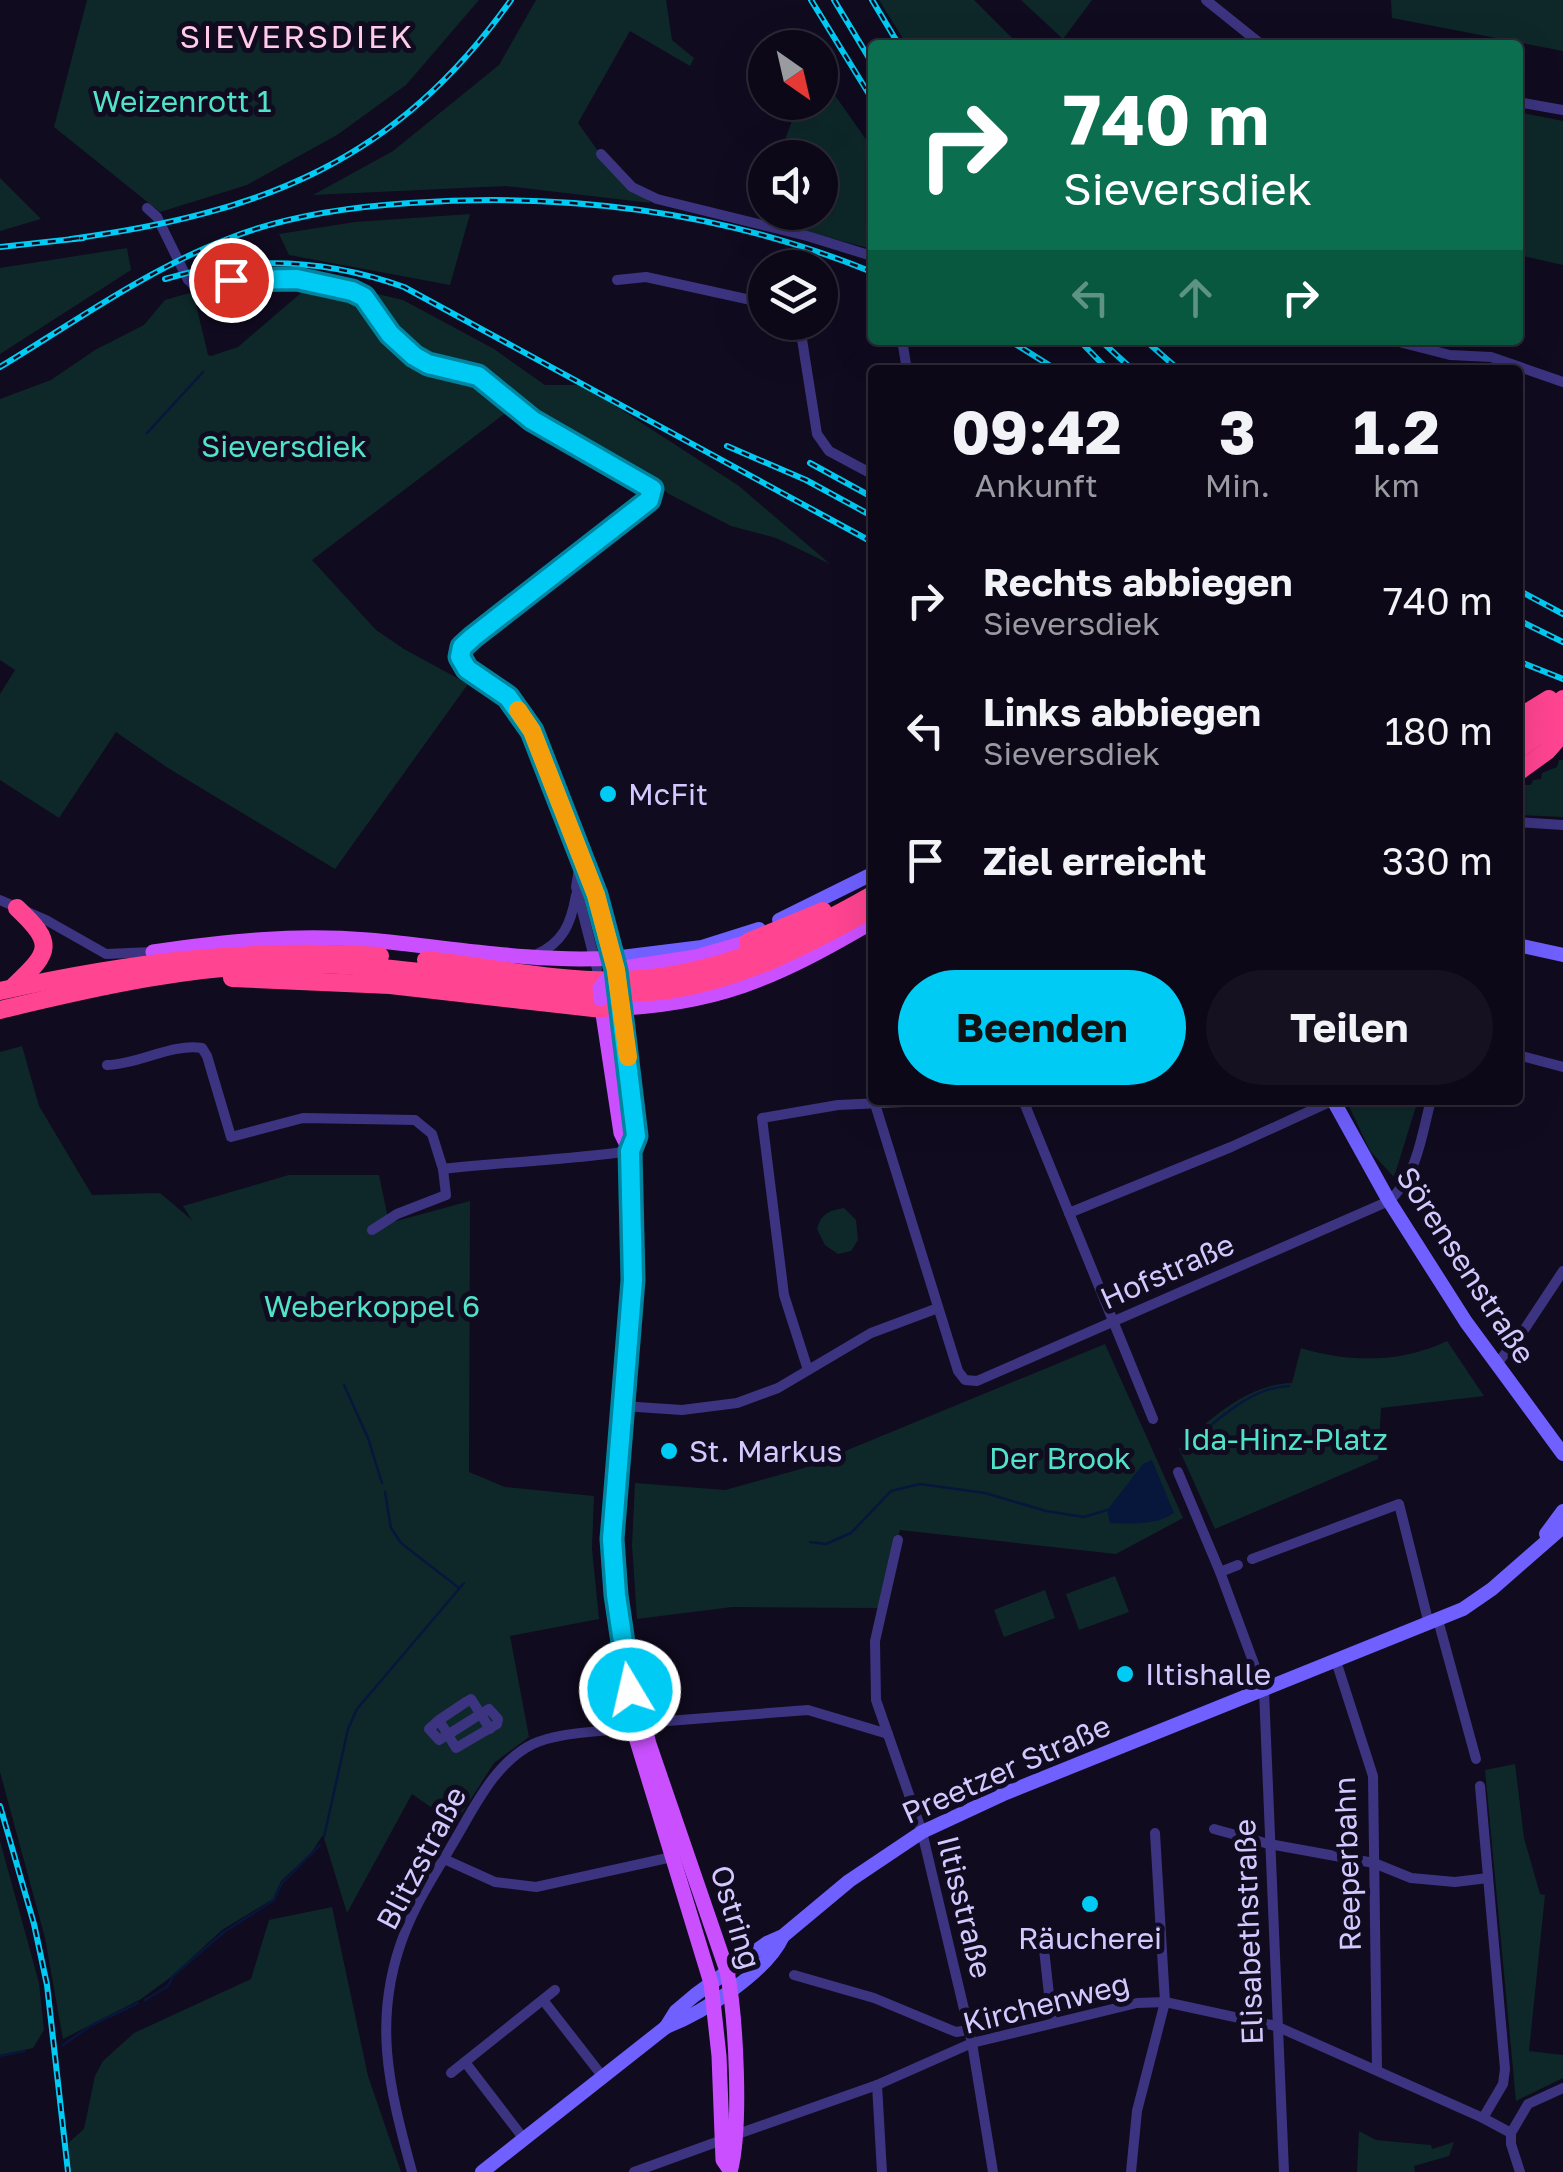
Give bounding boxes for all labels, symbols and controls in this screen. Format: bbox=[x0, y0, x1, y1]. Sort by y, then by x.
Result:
district label: SIEVERSDIEK bbox=[179, 17, 415, 55]
north arrow bbox=[748, 30, 838, 120]
map controls bbox=[748, 30, 838, 340]
text: 740 m bbox=[1063, 76, 1269, 160]
icon: right bbox=[898, 80, 1028, 210]
park label: Weizenrott 1 bbox=[92, 83, 272, 119]
button: sound bbox=[748, 140, 838, 230]
text: Sieversdiek bbox=[1063, 161, 1312, 215]
pin bbox=[189, 238, 274, 323]
button: layers bbox=[748, 250, 838, 340]
icon: arrive bbox=[204, 253, 259, 308]
icon: left bbox=[1063, 270, 1118, 325]
icon: ahead bbox=[1168, 270, 1223, 325]
icon: right bbox=[1273, 270, 1328, 325]
text: 09:42 bbox=[951, 395, 1122, 467]
text: 3 bbox=[1219, 395, 1256, 467]
text: 1.2 bbox=[1353, 395, 1440, 467]
park label: Sieversdiek bbox=[201, 428, 367, 464]
text: Ankunft bbox=[975, 466, 1098, 504]
text: Min. bbox=[1205, 466, 1270, 504]
text: km bbox=[1373, 466, 1420, 504]
text: Rechts abbiegen bbox=[983, 559, 1292, 604]
icon: right bbox=[898, 573, 953, 628]
text: 740 m bbox=[1383, 578, 1493, 623]
text: Sieversdiek bbox=[983, 604, 1160, 642]
text: Links abbiegen bbox=[983, 689, 1261, 734]
icon: left bbox=[898, 703, 953, 758]
text: 180 m bbox=[1385, 708, 1493, 753]
text: Sieversdiek bbox=[983, 734, 1160, 772]
place label: McFit bbox=[628, 776, 708, 812]
marker: McFit bbox=[597, 783, 619, 805]
icon: arrive bbox=[898, 833, 953, 888]
text: Ziel erreicht bbox=[983, 838, 1206, 883]
text: 330 m bbox=[1382, 838, 1493, 883]
button: Beenden bbox=[898, 970, 1186, 1085]
button: Teilen bbox=[1206, 970, 1493, 1085]
street label: Sörensenstraße bbox=[1389, 1160, 1543, 1370]
street label: Hofstraße bbox=[1095, 1226, 1239, 1316]
park label: Weberkoppel 6 bbox=[264, 1288, 480, 1324]
park label: Ida-Hinz-Platz bbox=[1182, 1421, 1388, 1457]
place label: St. Markus bbox=[689, 1433, 842, 1469]
marker: St. Markus bbox=[658, 1440, 680, 1462]
park label: Der Brook bbox=[989, 1440, 1131, 1476]
position arrow bbox=[578, 1638, 682, 1742]
place label: Iltishalle bbox=[1145, 1656, 1271, 1692]
marker: Iltishalle bbox=[1114, 1663, 1136, 1685]
street label: Preetzer Straße bbox=[896, 1707, 1116, 1831]
street label: Reeperbahn bbox=[1326, 1776, 1368, 1952]
street label: Blitzstraße bbox=[368, 1780, 474, 1936]
street label: Elisabethstraße bbox=[1226, 1818, 1270, 2046]
street label: Iltisstraße bbox=[930, 1832, 1000, 1982]
street label: Ostring bbox=[703, 1861, 769, 1973]
marker: Räucherei bbox=[1079, 1893, 1101, 1915]
place label: Räucherei bbox=[1018, 1920, 1162, 1956]
street label: Kirchenweg bbox=[959, 1965, 1133, 2041]

